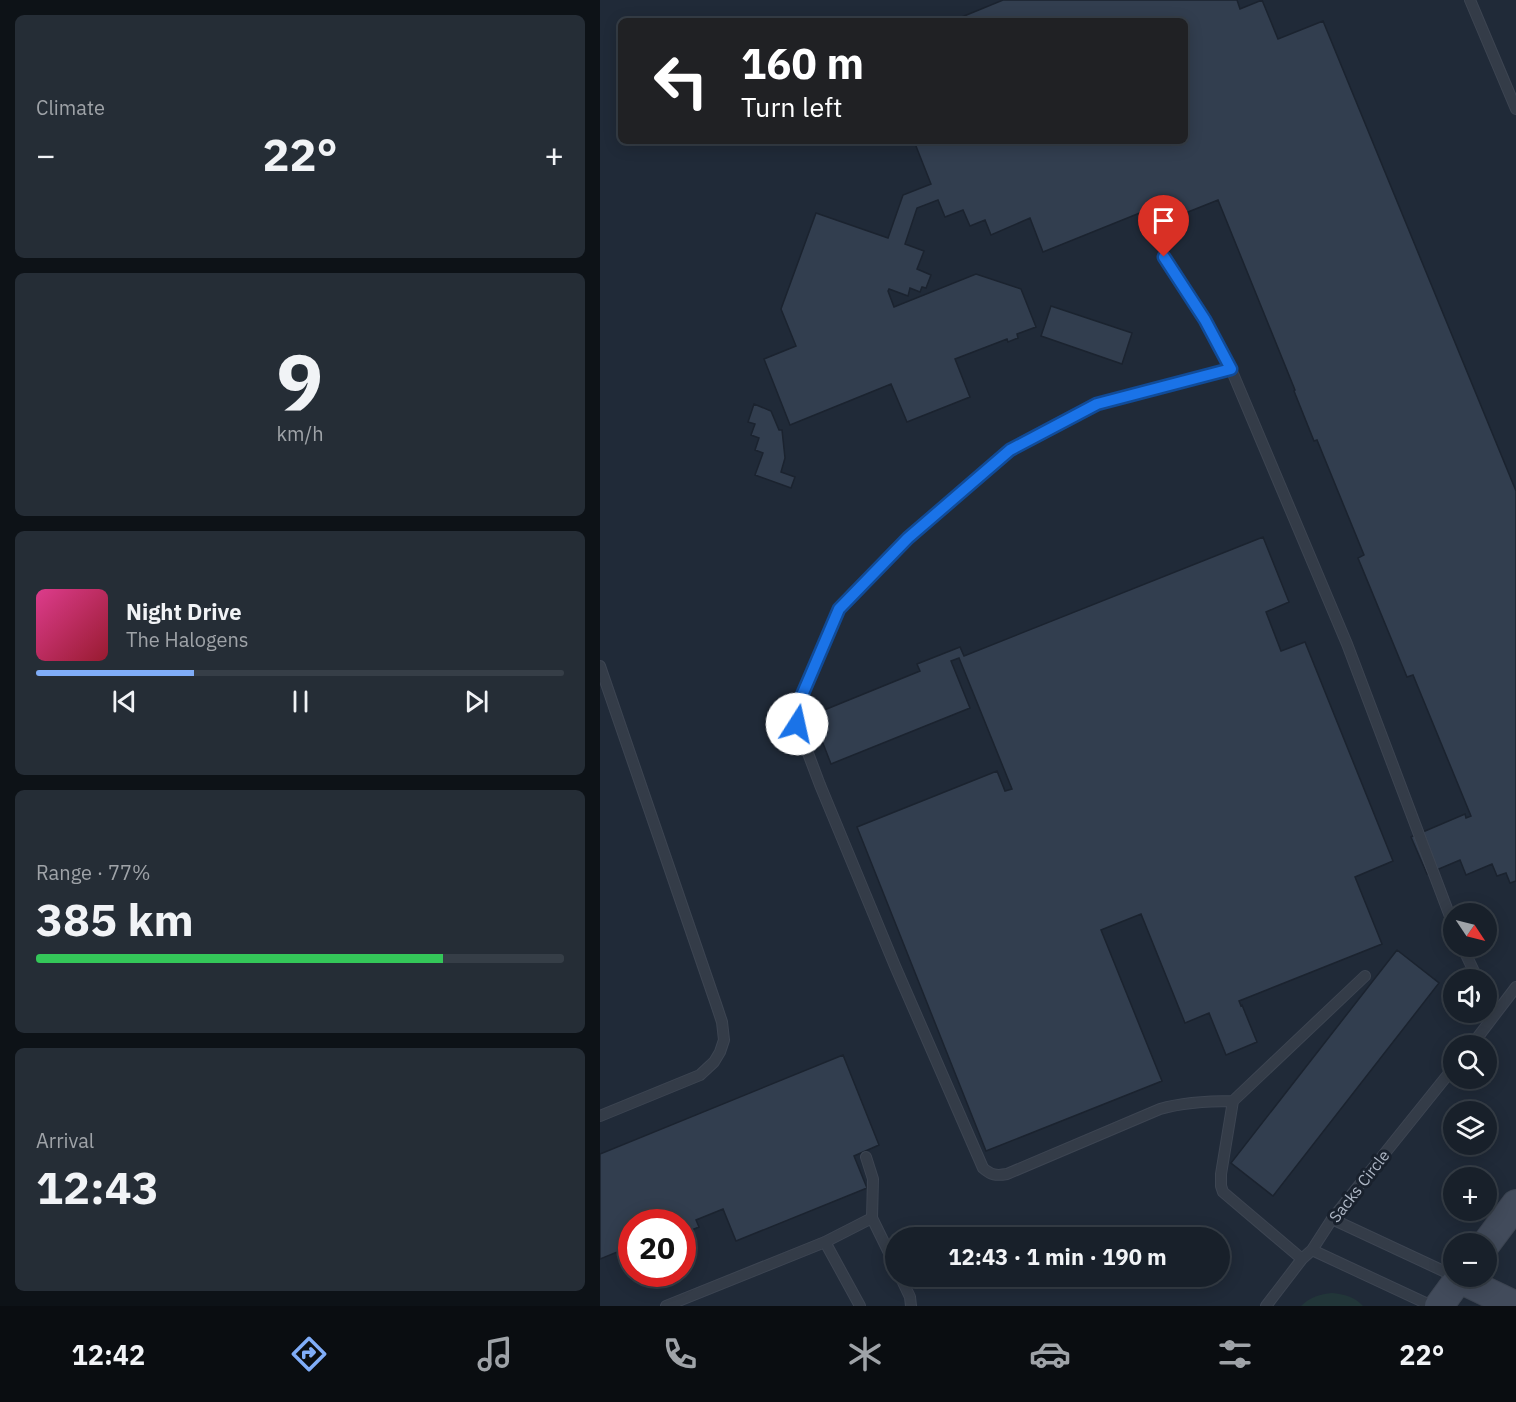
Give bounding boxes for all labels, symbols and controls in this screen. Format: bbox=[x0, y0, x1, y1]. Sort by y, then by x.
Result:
text: 160 m bbox=[741, 36, 864, 91]
icon: left bbox=[642, 42, 720, 120]
text: Turn left bbox=[741, 89, 842, 124]
text: Climate bbox=[36, 94, 105, 121]
text: 22° bbox=[262, 125, 338, 183]
text: − bbox=[36, 133, 56, 176]
text: + bbox=[544, 133, 564, 176]
pin bbox=[1138, 195, 1189, 257]
icon: arrive bbox=[1147, 204, 1180, 237]
text: 9 bbox=[277, 330, 323, 431]
text: km/h bbox=[276, 420, 324, 447]
text: Night Drive bbox=[126, 597, 242, 626]
text: The Halogens bbox=[126, 626, 248, 653]
icon: previous bbox=[108, 685, 141, 718]
icon: pause bbox=[284, 685, 317, 718]
icon: next bbox=[460, 685, 493, 718]
position arrow bbox=[765, 692, 829, 756]
text: Range · 77% bbox=[36, 859, 151, 886]
text: 385 km bbox=[36, 890, 194, 948]
north arrow bbox=[1443, 903, 1497, 957]
map controls bbox=[1443, 903, 1497, 1287]
button: sound bbox=[1443, 969, 1497, 1023]
button: search bbox=[1443, 1035, 1497, 1089]
button: layers bbox=[1443, 1101, 1497, 1155]
text: Arrival bbox=[36, 1127, 94, 1154]
street label: Sacks Circle bbox=[1324, 1146, 1394, 1226]
text: 12:43 bbox=[36, 1158, 159, 1216]
button: + bbox=[1443, 1167, 1497, 1221]
speed limit sign: 20 bbox=[618, 1209, 696, 1287]
button: − bbox=[1443, 1233, 1497, 1287]
text: 12:43 · 1 min · 190 m bbox=[948, 1242, 1167, 1271]
icon: directions bbox=[288, 1333, 330, 1375]
icon: music bbox=[474, 1333, 516, 1375]
icon: phone bbox=[659, 1333, 701, 1375]
icon: climate bbox=[844, 1333, 886, 1375]
icon: car bbox=[1029, 1333, 1071, 1375]
icon: filters bbox=[1214, 1333, 1256, 1375]
text: 12:42 bbox=[72, 1337, 145, 1372]
text: 22° bbox=[1399, 1337, 1444, 1372]

